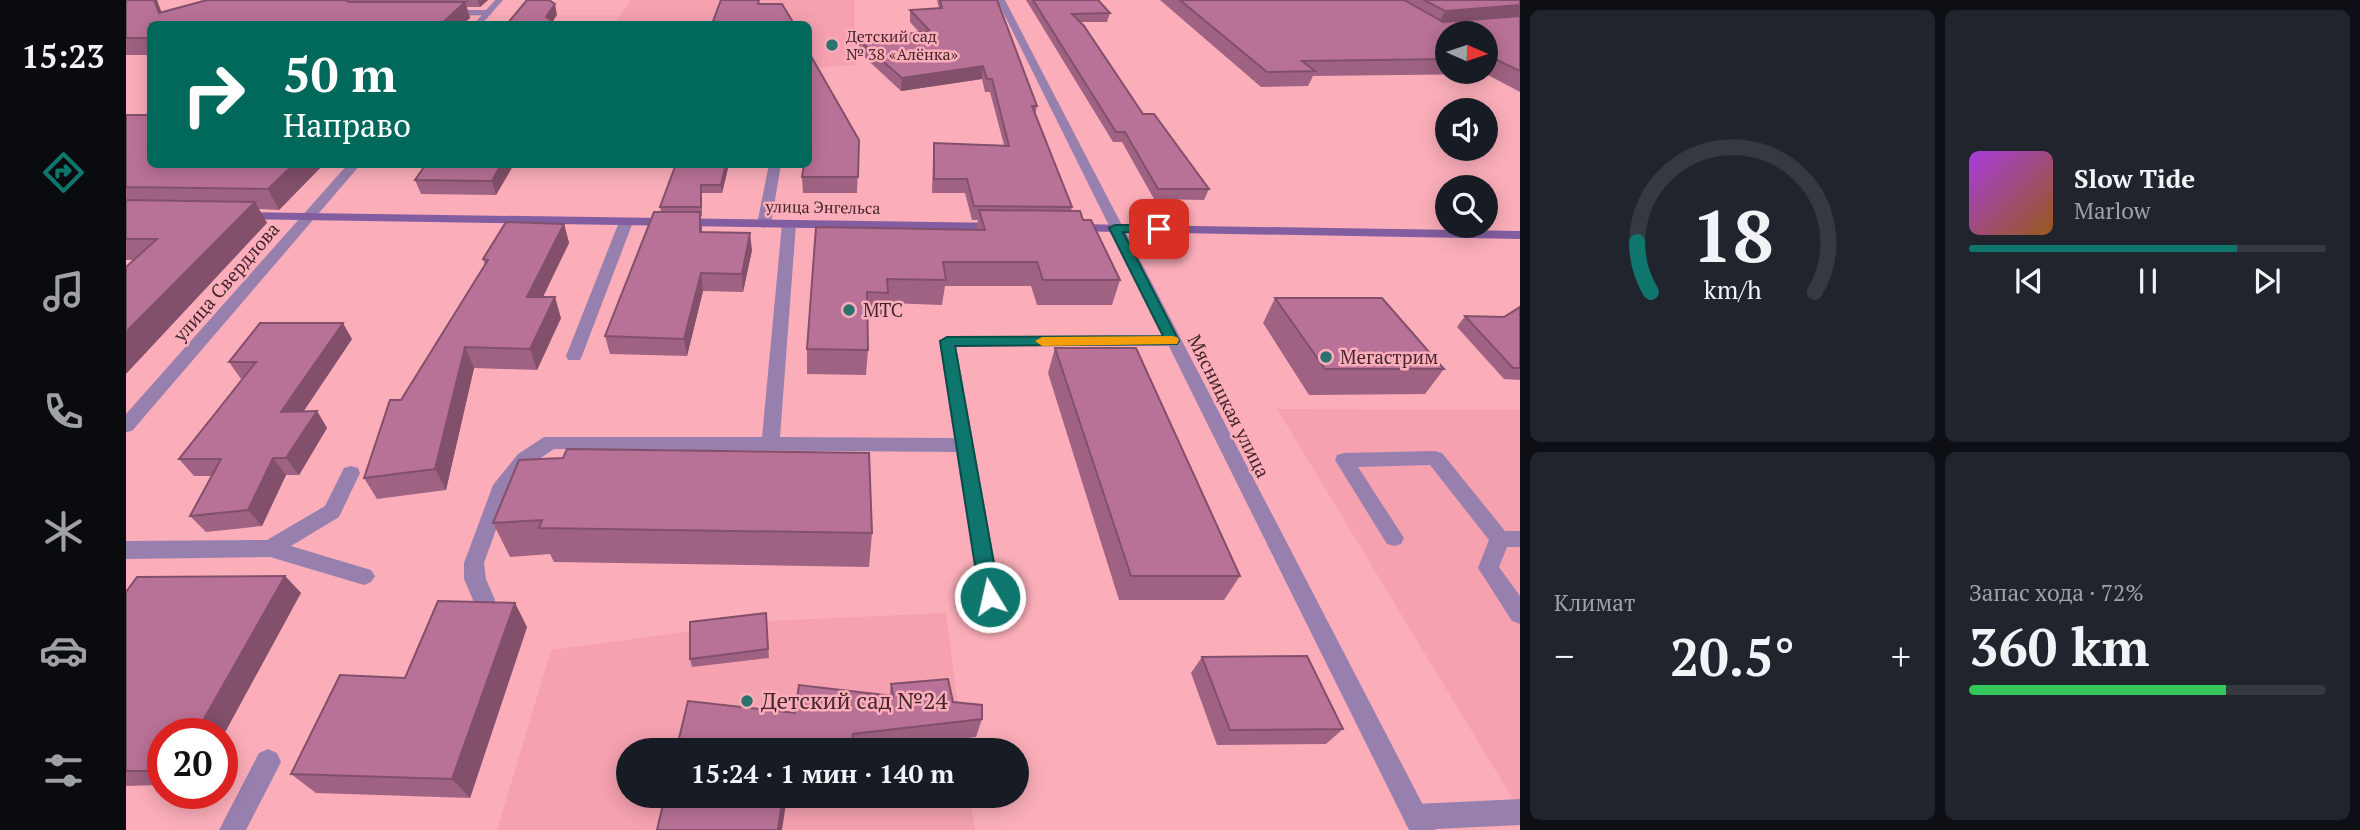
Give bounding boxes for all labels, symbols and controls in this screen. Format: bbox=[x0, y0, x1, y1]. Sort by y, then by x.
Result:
north arrow bbox=[1435, 21, 1498, 84]
map controls bbox=[1435, 21, 1498, 238]
place label: Детский сад № 38 «Алёнка» bbox=[846, 25, 959, 65]
text: 15:23 bbox=[21, 35, 105, 77]
marker: Детский сад № 38 «Алёнка» bbox=[824, 37, 840, 53]
text: 50 m bbox=[283, 41, 397, 106]
icon: right bbox=[168, 49, 259, 140]
button: sound bbox=[1435, 98, 1498, 161]
text: Направо bbox=[283, 104, 411, 146]
icon: directions bbox=[39, 148, 88, 197]
text: Slow Tide bbox=[2074, 161, 2195, 195]
button: search bbox=[1435, 175, 1498, 238]
text: 18 bbox=[1691, 186, 1774, 283]
street label: улица Энгельса bbox=[764, 195, 881, 219]
text: Marlow bbox=[2074, 195, 2151, 226]
pin bbox=[1129, 199, 1189, 259]
icon: arrive bbox=[1140, 210, 1178, 248]
street label: улица Свердлова bbox=[166, 216, 285, 347]
icon: previous bbox=[2010, 262, 2048, 300]
icon: pause bbox=[2129, 262, 2167, 300]
icon: next bbox=[2248, 262, 2286, 300]
icon: music bbox=[39, 267, 88, 316]
text: km/h bbox=[1704, 273, 1762, 306]
place label: МТС bbox=[863, 297, 903, 322]
marker: МТС bbox=[841, 302, 857, 318]
street label: Мясницкая улица bbox=[1183, 330, 1276, 482]
place label: Мегастрим bbox=[1340, 344, 1438, 369]
marker: Мегастрим bbox=[1318, 349, 1334, 365]
icon: phone bbox=[39, 387, 88, 436]
icon: climate bbox=[39, 507, 88, 556]
position arrow bbox=[953, 560, 1027, 634]
text: Запас хода · 72% bbox=[1969, 577, 2144, 608]
text: Климат bbox=[1554, 587, 1635, 618]
text: 360 km bbox=[1969, 612, 2150, 681]
text: 20.5° bbox=[1670, 622, 1795, 691]
icon: car bbox=[39, 626, 88, 675]
text: − bbox=[1554, 631, 1574, 681]
text: + bbox=[1891, 631, 1911, 681]
place label: Детский сад №24 bbox=[761, 685, 949, 716]
marker: Детский сад №24 bbox=[739, 693, 755, 709]
speed limit sign: 20 bbox=[147, 718, 238, 809]
icon: filters bbox=[39, 746, 88, 795]
text: 15:24 · 1 мин · 140 m bbox=[691, 756, 954, 790]

